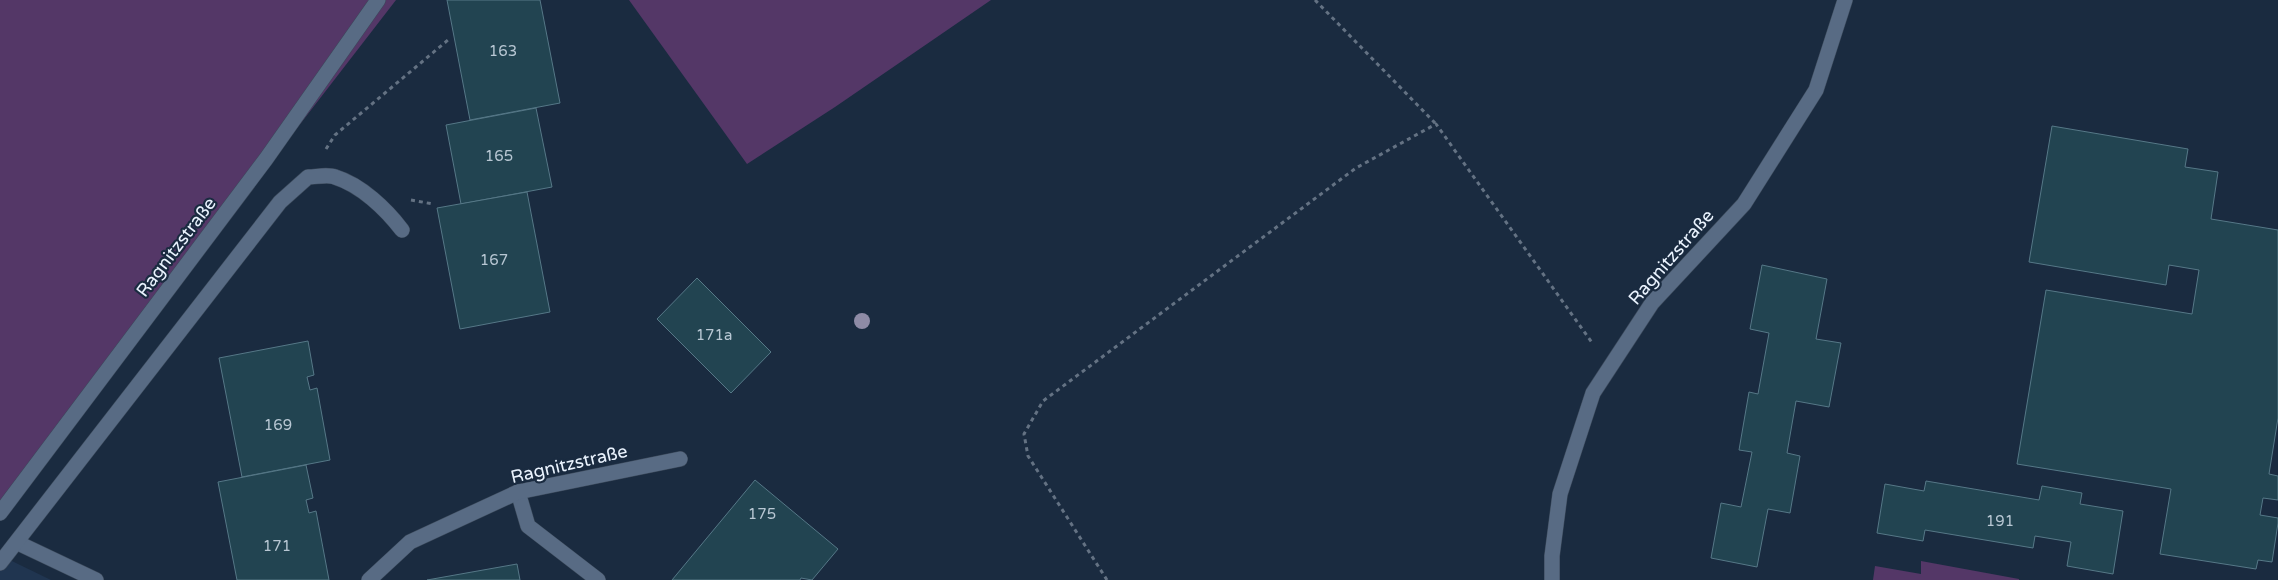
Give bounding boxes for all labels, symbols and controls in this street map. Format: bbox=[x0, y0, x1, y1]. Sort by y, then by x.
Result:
house number: 163 bbox=[489, 42, 517, 60]
house number: 165 bbox=[485, 147, 513, 165]
street label: Ragnitzstraße bbox=[131, 193, 221, 301]
street label: Ragnitzstraße bbox=[1624, 205, 1718, 309]
house number: 167 bbox=[480, 251, 508, 269]
house number: 171a bbox=[696, 326, 732, 344]
house number: 169 bbox=[264, 416, 292, 434]
street label: Ragnitzstraße bbox=[508, 440, 630, 488]
house number: 175 bbox=[748, 505, 776, 523]
house number: 191 bbox=[1986, 512, 2014, 530]
house number: 171 bbox=[263, 537, 291, 555]

